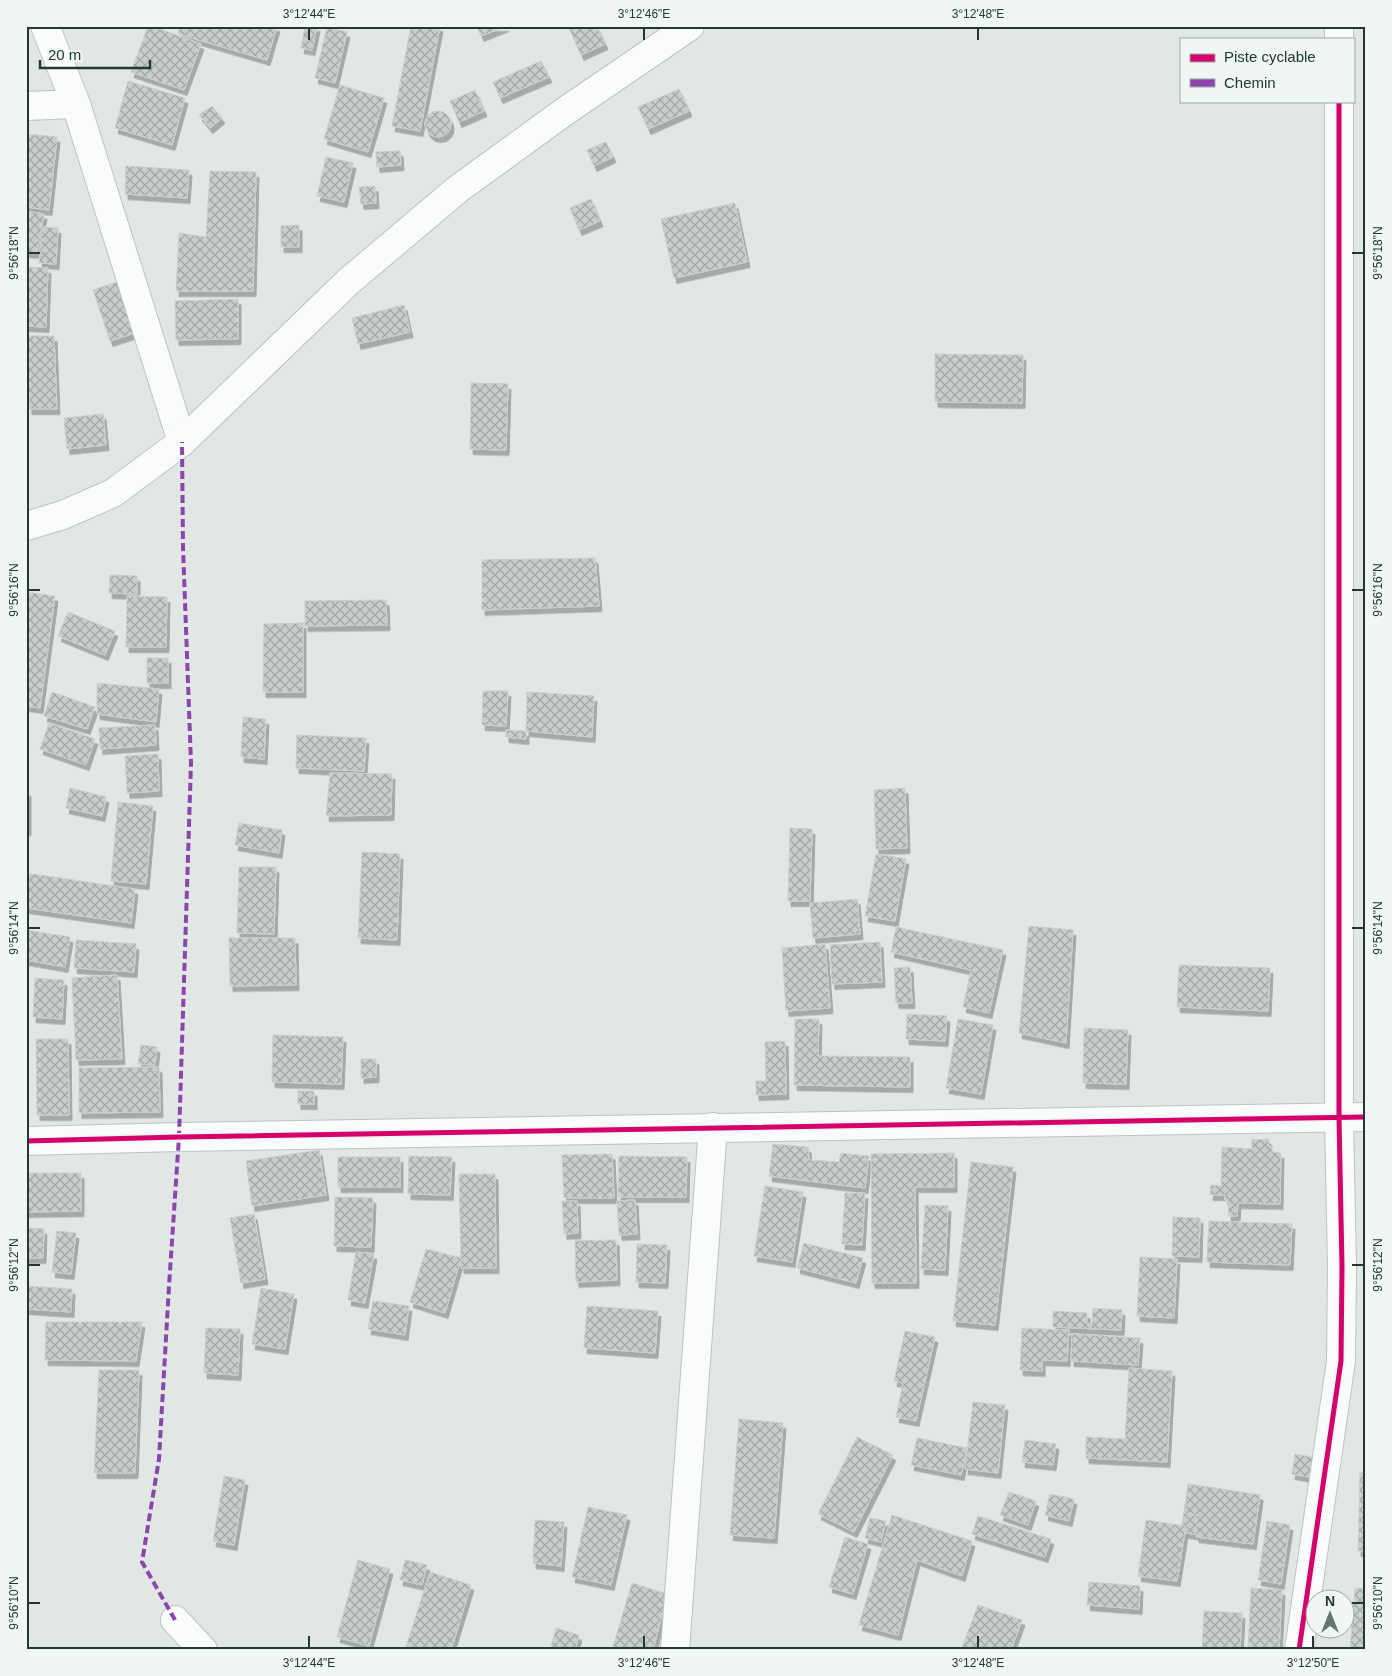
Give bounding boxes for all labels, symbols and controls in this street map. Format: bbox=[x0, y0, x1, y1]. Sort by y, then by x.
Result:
text: 3°12'44"E bbox=[283, 7, 335, 21]
text: 3°12'46"E bbox=[618, 7, 670, 21]
text: 3°12'48"E bbox=[952, 7, 1004, 21]
scale bar bbox=[40, 38, 150, 70]
legend bbox=[1180, 38, 1354, 102]
text: 20 m bbox=[48, 46, 81, 63]
text: Piste cyclable bbox=[1224, 48, 1316, 65]
text: Chemin bbox=[1224, 74, 1276, 91]
text: 9°56'18"N bbox=[7, 226, 21, 280]
text: 9°56'18"N bbox=[1371, 226, 1385, 280]
text: 9°56'16"N bbox=[7, 563, 21, 617]
text: 9°56'16"N bbox=[1371, 563, 1385, 617]
text: 9°56'14"N bbox=[7, 901, 21, 955]
text: 9°56'14"N bbox=[1371, 901, 1385, 955]
text: 9°56'12"N bbox=[7, 1238, 21, 1292]
text: 9°56'12"N bbox=[1371, 1238, 1385, 1292]
text: 9°56'10"N bbox=[7, 1576, 21, 1630]
text: 9°56'10"N bbox=[1371, 1576, 1385, 1630]
north arrow bbox=[1304, 1588, 1354, 1638]
text: N bbox=[1325, 1593, 1335, 1609]
text: 3°12'44"E bbox=[283, 1656, 335, 1670]
text: 3°12'46"E bbox=[618, 1656, 670, 1670]
text: 3°12'48"E bbox=[952, 1656, 1004, 1670]
text: 3°12'50"E bbox=[1287, 1656, 1339, 1670]

